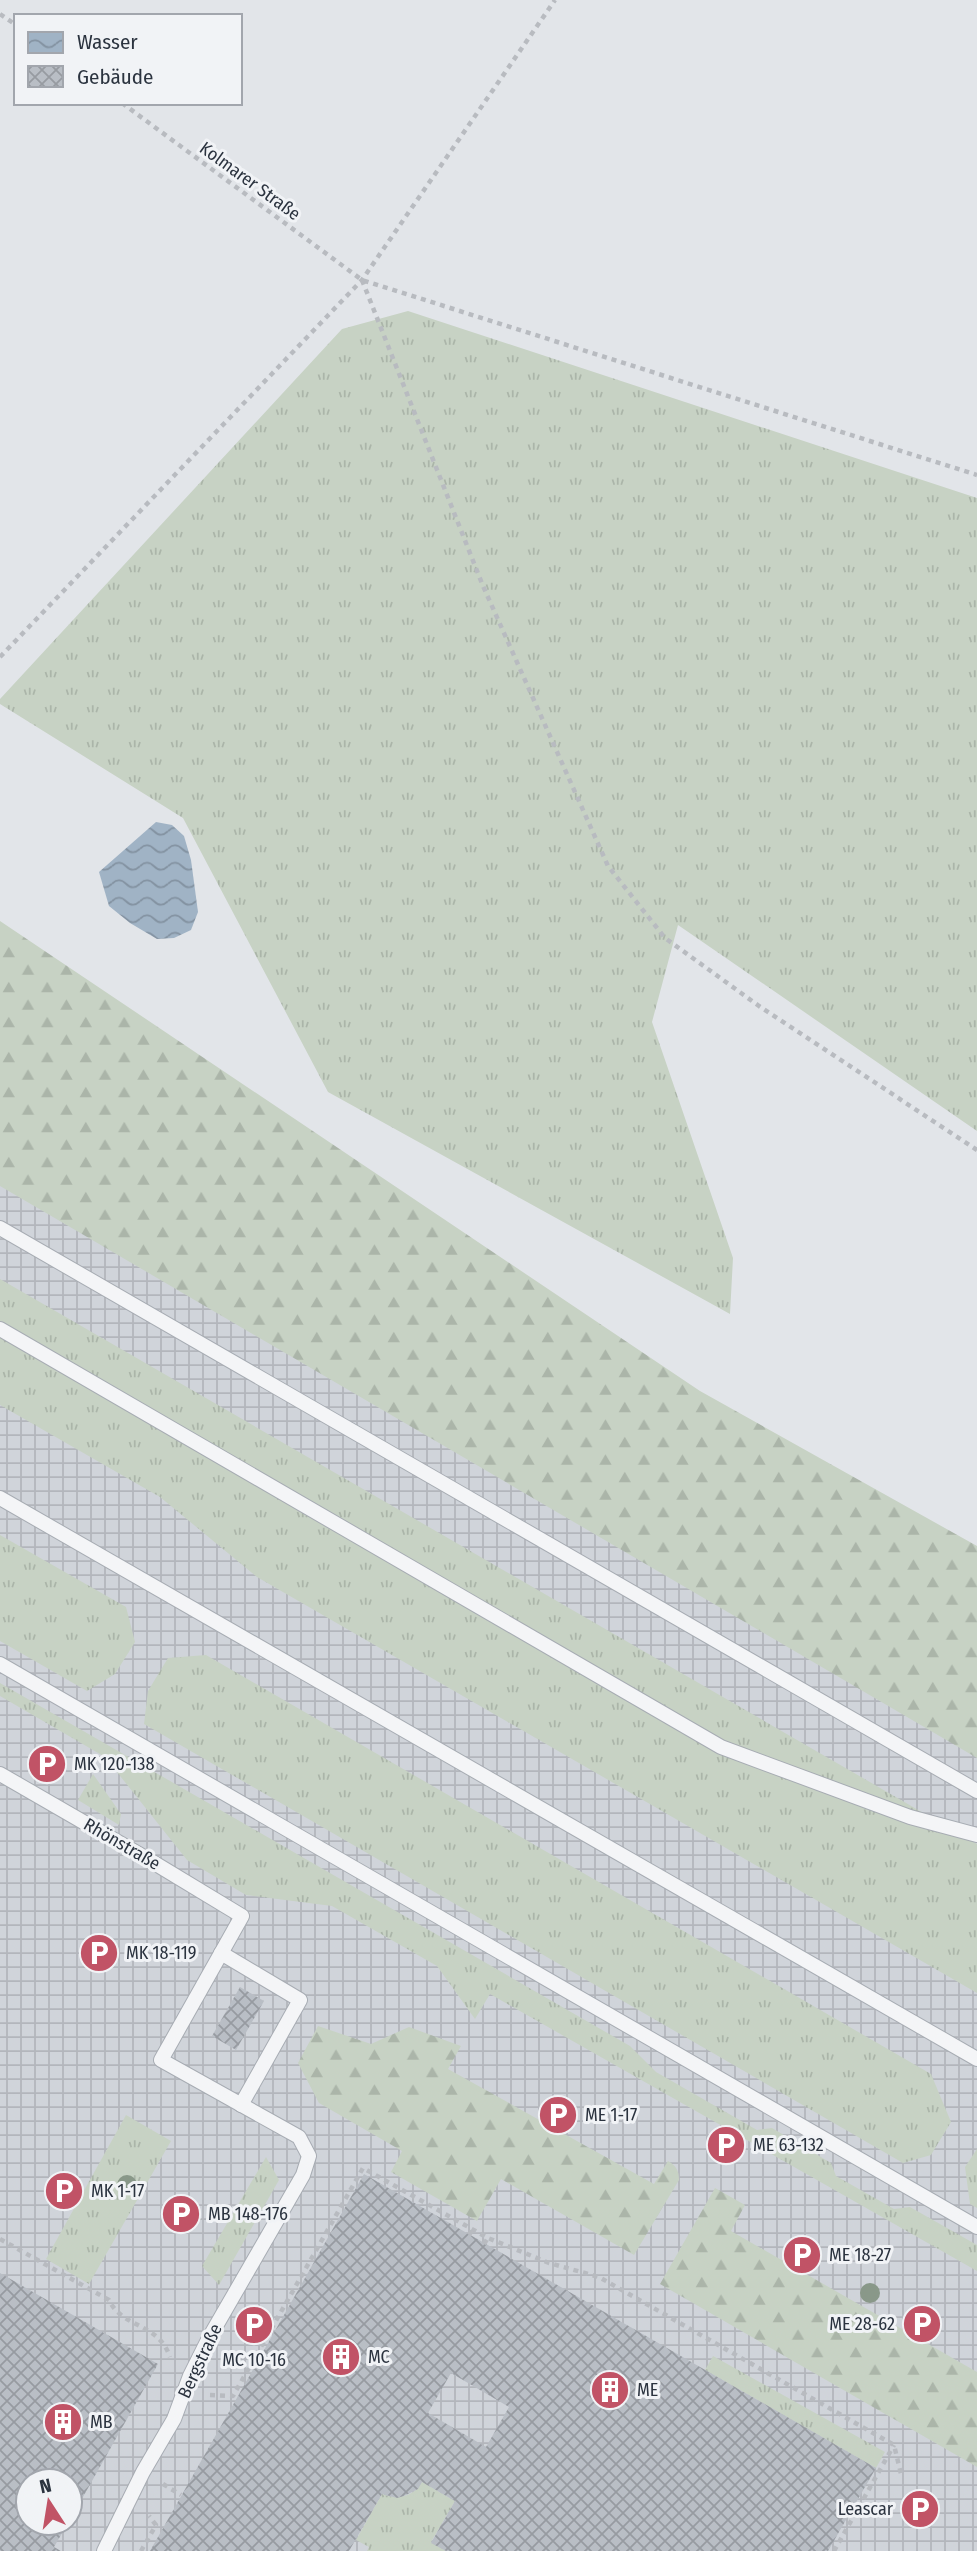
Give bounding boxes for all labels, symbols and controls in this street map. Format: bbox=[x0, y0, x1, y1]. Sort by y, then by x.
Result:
legend bbox=[14, 14, 242, 105]
text: Wasser bbox=[77, 29, 138, 55]
text: Gebäude bbox=[77, 64, 153, 90]
street label: Kolmarer Straße bbox=[195, 137, 305, 225]
parking icon: MK 120-138 bbox=[26, 1743, 68, 1785]
place label: MK 120-138 bbox=[74, 1753, 154, 1775]
street label: Rhönstraße bbox=[80, 1813, 164, 1875]
parking icon: MK 18-119 bbox=[78, 1932, 120, 1974]
place label: MK 18-119 bbox=[126, 1942, 197, 1964]
parking icon: ME 1-17 bbox=[537, 2094, 579, 2136]
place label: ME 1-17 bbox=[585, 2104, 637, 2126]
parking icon: ME 63-132 bbox=[705, 2124, 747, 2166]
place label: ME 63-132 bbox=[753, 2134, 824, 2156]
parking icon: MK 1-17 bbox=[43, 2170, 85, 2212]
place label: MK 1-17 bbox=[91, 2180, 144, 2202]
parking icon: MB 148-176 bbox=[160, 2193, 202, 2235]
place label: MB 148-176 bbox=[208, 2203, 288, 2225]
parking icon: ME 18-27 bbox=[781, 2234, 823, 2276]
place label: ME 18-27 bbox=[829, 2244, 891, 2266]
parking icon: ME 28-62 bbox=[901, 2303, 943, 2345]
parking icon: MC 10-16 bbox=[233, 2304, 275, 2346]
place label: ME 28-62 bbox=[829, 2313, 895, 2335]
street label: Bergstraße bbox=[173, 2320, 227, 2402]
building icon: MC bbox=[320, 2336, 362, 2378]
place label: MC bbox=[368, 2346, 390, 2368]
place label: MC 10-16 bbox=[222, 2349, 286, 2371]
building icon: ME bbox=[589, 2369, 631, 2411]
place label: ME bbox=[637, 2379, 658, 2401]
building icon: MB bbox=[42, 2401, 84, 2443]
place label: MB bbox=[90, 2411, 113, 2433]
north arrow bbox=[14, 2467, 84, 2537]
text: N bbox=[38, 2473, 54, 2498]
parking icon: Leascar bbox=[899, 2488, 941, 2530]
place label: Leascar bbox=[838, 2498, 894, 2520]

